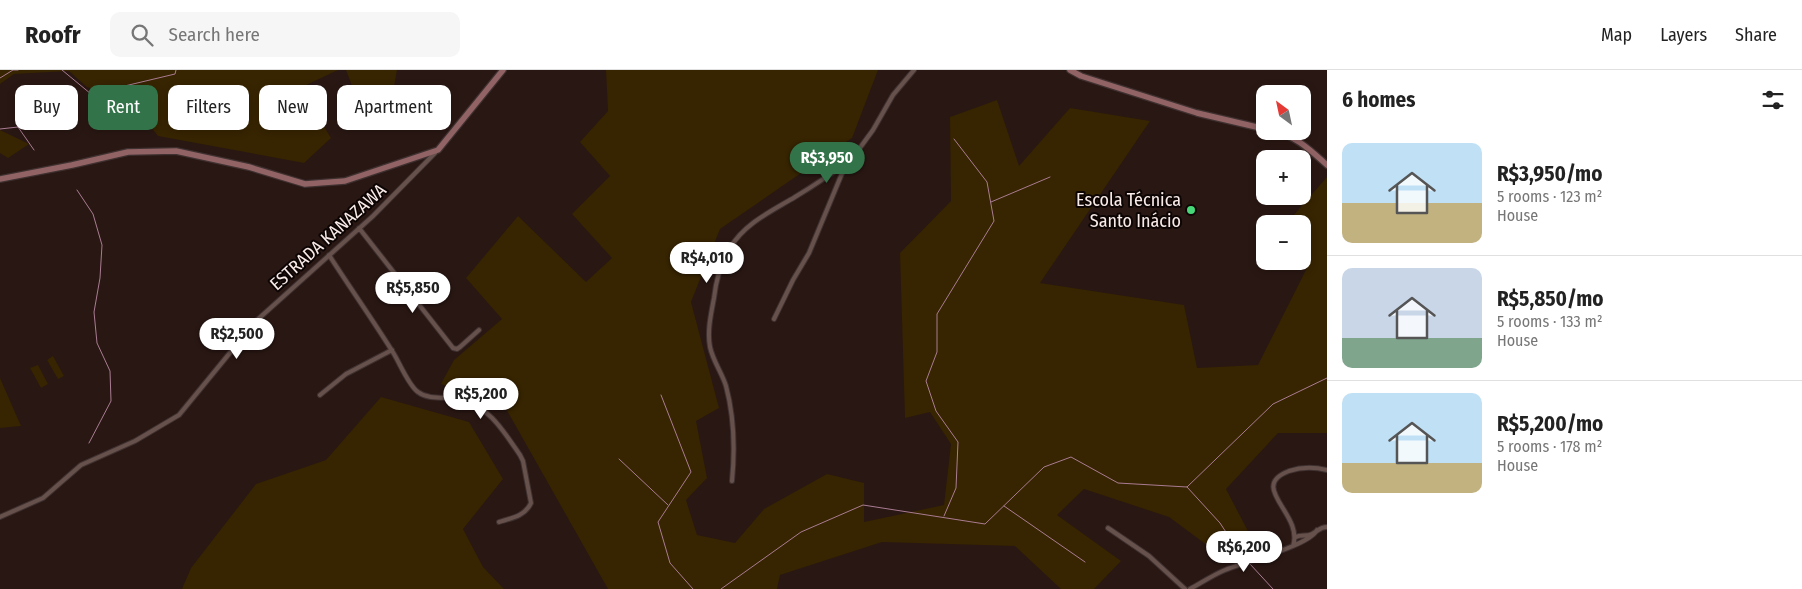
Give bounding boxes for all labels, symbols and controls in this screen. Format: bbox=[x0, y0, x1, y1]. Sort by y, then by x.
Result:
search box bbox=[110, 12, 460, 57]
text: Roofr bbox=[25, 21, 80, 49]
icon: search bbox=[128, 21, 156, 49]
text: Search here bbox=[168, 23, 260, 46]
text: Map bbox=[1601, 24, 1632, 46]
text: Layers bbox=[1660, 24, 1707, 46]
text: Share bbox=[1735, 24, 1777, 46]
chip: Buy bbox=[15, 85, 78, 130]
chip: Rent bbox=[88, 85, 158, 130]
chip: Filters bbox=[168, 85, 249, 130]
chip: New bbox=[259, 85, 327, 130]
chip: Apartment bbox=[337, 85, 451, 130]
north arrow bbox=[1256, 85, 1311, 140]
map controls bbox=[1256, 85, 1311, 270]
icon: filters bbox=[1759, 86, 1787, 114]
text: 6 homes bbox=[1342, 87, 1415, 113]
pin: R$3,950 bbox=[781, 142, 873, 184]
text: R$3,950 bbox=[801, 148, 853, 167]
button: + bbox=[1256, 150, 1311, 205]
text: R$3,950/mo bbox=[1497, 161, 1602, 187]
icon: home bbox=[1382, 163, 1442, 223]
street label: ESTRADA KANAZAWA bbox=[265, 179, 391, 295]
text: 5 rooms · 123 m² bbox=[1497, 187, 1602, 206]
place label: Escola Técnica Santo Inácio bbox=[1076, 189, 1181, 232]
marker: Escola Técnica Santo Inácio bbox=[1185, 204, 1197, 216]
text: House bbox=[1497, 206, 1538, 225]
button: − bbox=[1256, 215, 1311, 270]
pin: R$4,010 bbox=[661, 242, 753, 284]
text: R$4,010 bbox=[681, 248, 733, 267]
pin: R$5,850 bbox=[367, 272, 459, 314]
text: R$5,850 bbox=[386, 278, 440, 297]
text: R$5,850/mo bbox=[1497, 286, 1603, 312]
icon: home bbox=[1382, 288, 1442, 348]
text: 5 rooms · 133 m² bbox=[1497, 312, 1603, 331]
pin: R$2,500 bbox=[191, 318, 283, 360]
text: R$2,500 bbox=[210, 324, 264, 343]
text: House bbox=[1497, 331, 1538, 350]
pin: R$5,200 bbox=[435, 378, 527, 420]
text: R$5,200 bbox=[454, 384, 508, 403]
text: R$5,200/mo bbox=[1497, 411, 1603, 437]
icon: home bbox=[1382, 413, 1442, 473]
text: 5 rooms · 178 m² bbox=[1497, 437, 1602, 456]
text: House bbox=[1497, 456, 1538, 475]
pin: R$6,200 bbox=[1198, 530, 1290, 573]
text: R$6,200 bbox=[1217, 537, 1271, 556]

